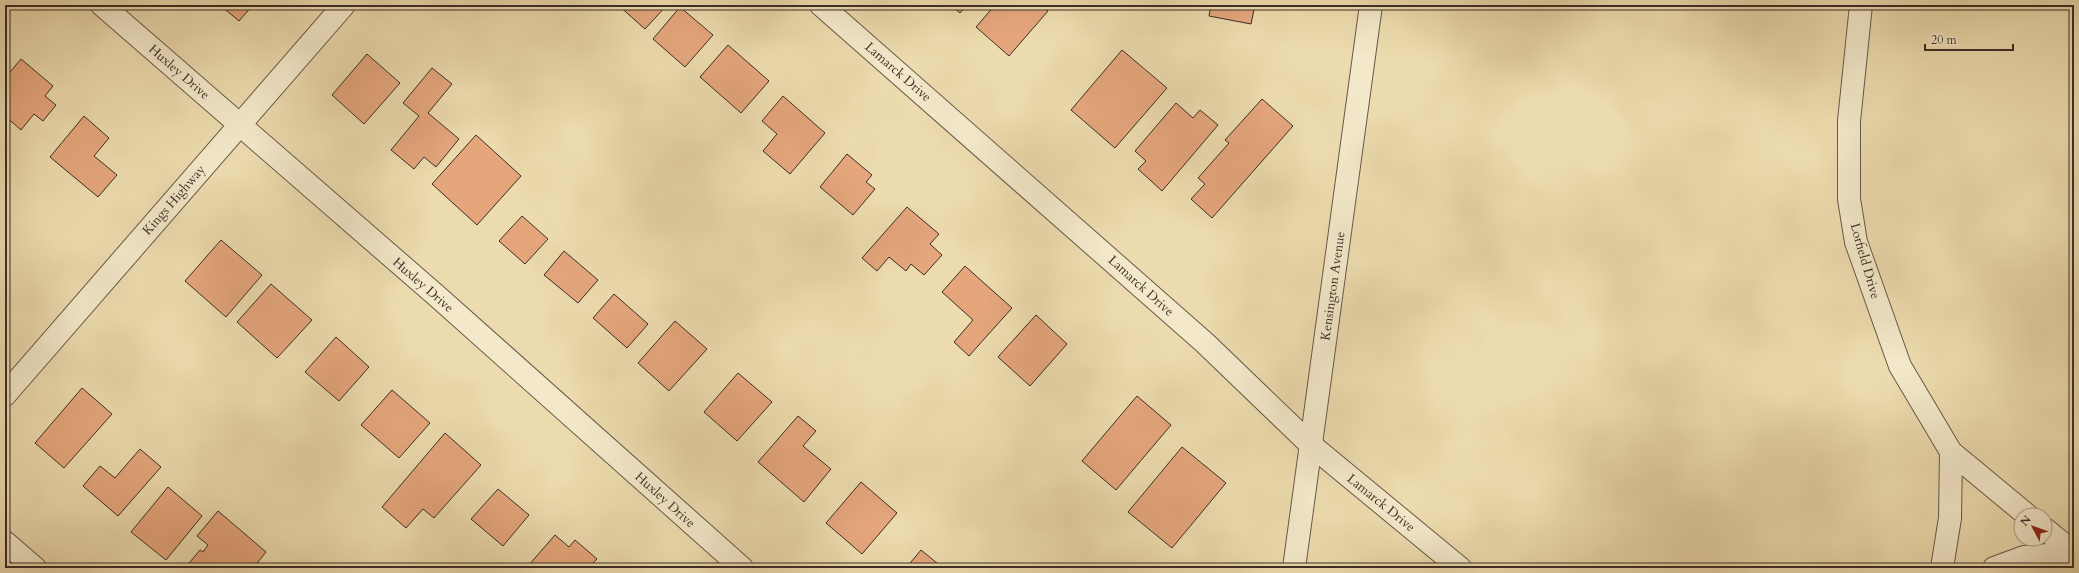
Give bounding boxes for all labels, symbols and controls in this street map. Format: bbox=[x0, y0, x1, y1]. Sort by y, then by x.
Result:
scale bar bbox=[1925, 26, 2013, 52]
text: 20 m bbox=[1931, 32, 1958, 48]
street label: Lamarck Drive bbox=[861, 38, 935, 106]
street label: Huxley Drive bbox=[145, 40, 213, 104]
street label: Kings Highway bbox=[138, 161, 210, 239]
street label: Lorfield Drive bbox=[1846, 221, 1884, 301]
street label: Kensington Avenue bbox=[1316, 230, 1350, 342]
street label: Lamarck Drive bbox=[1104, 252, 1178, 320]
street label: Huxley Drive bbox=[389, 253, 457, 317]
street label: Huxley Drive bbox=[631, 468, 699, 532]
street label: Lamarck Drive bbox=[1343, 470, 1419, 536]
north arrow bbox=[2013, 507, 2053, 547]
text: N bbox=[2017, 512, 2035, 529]

